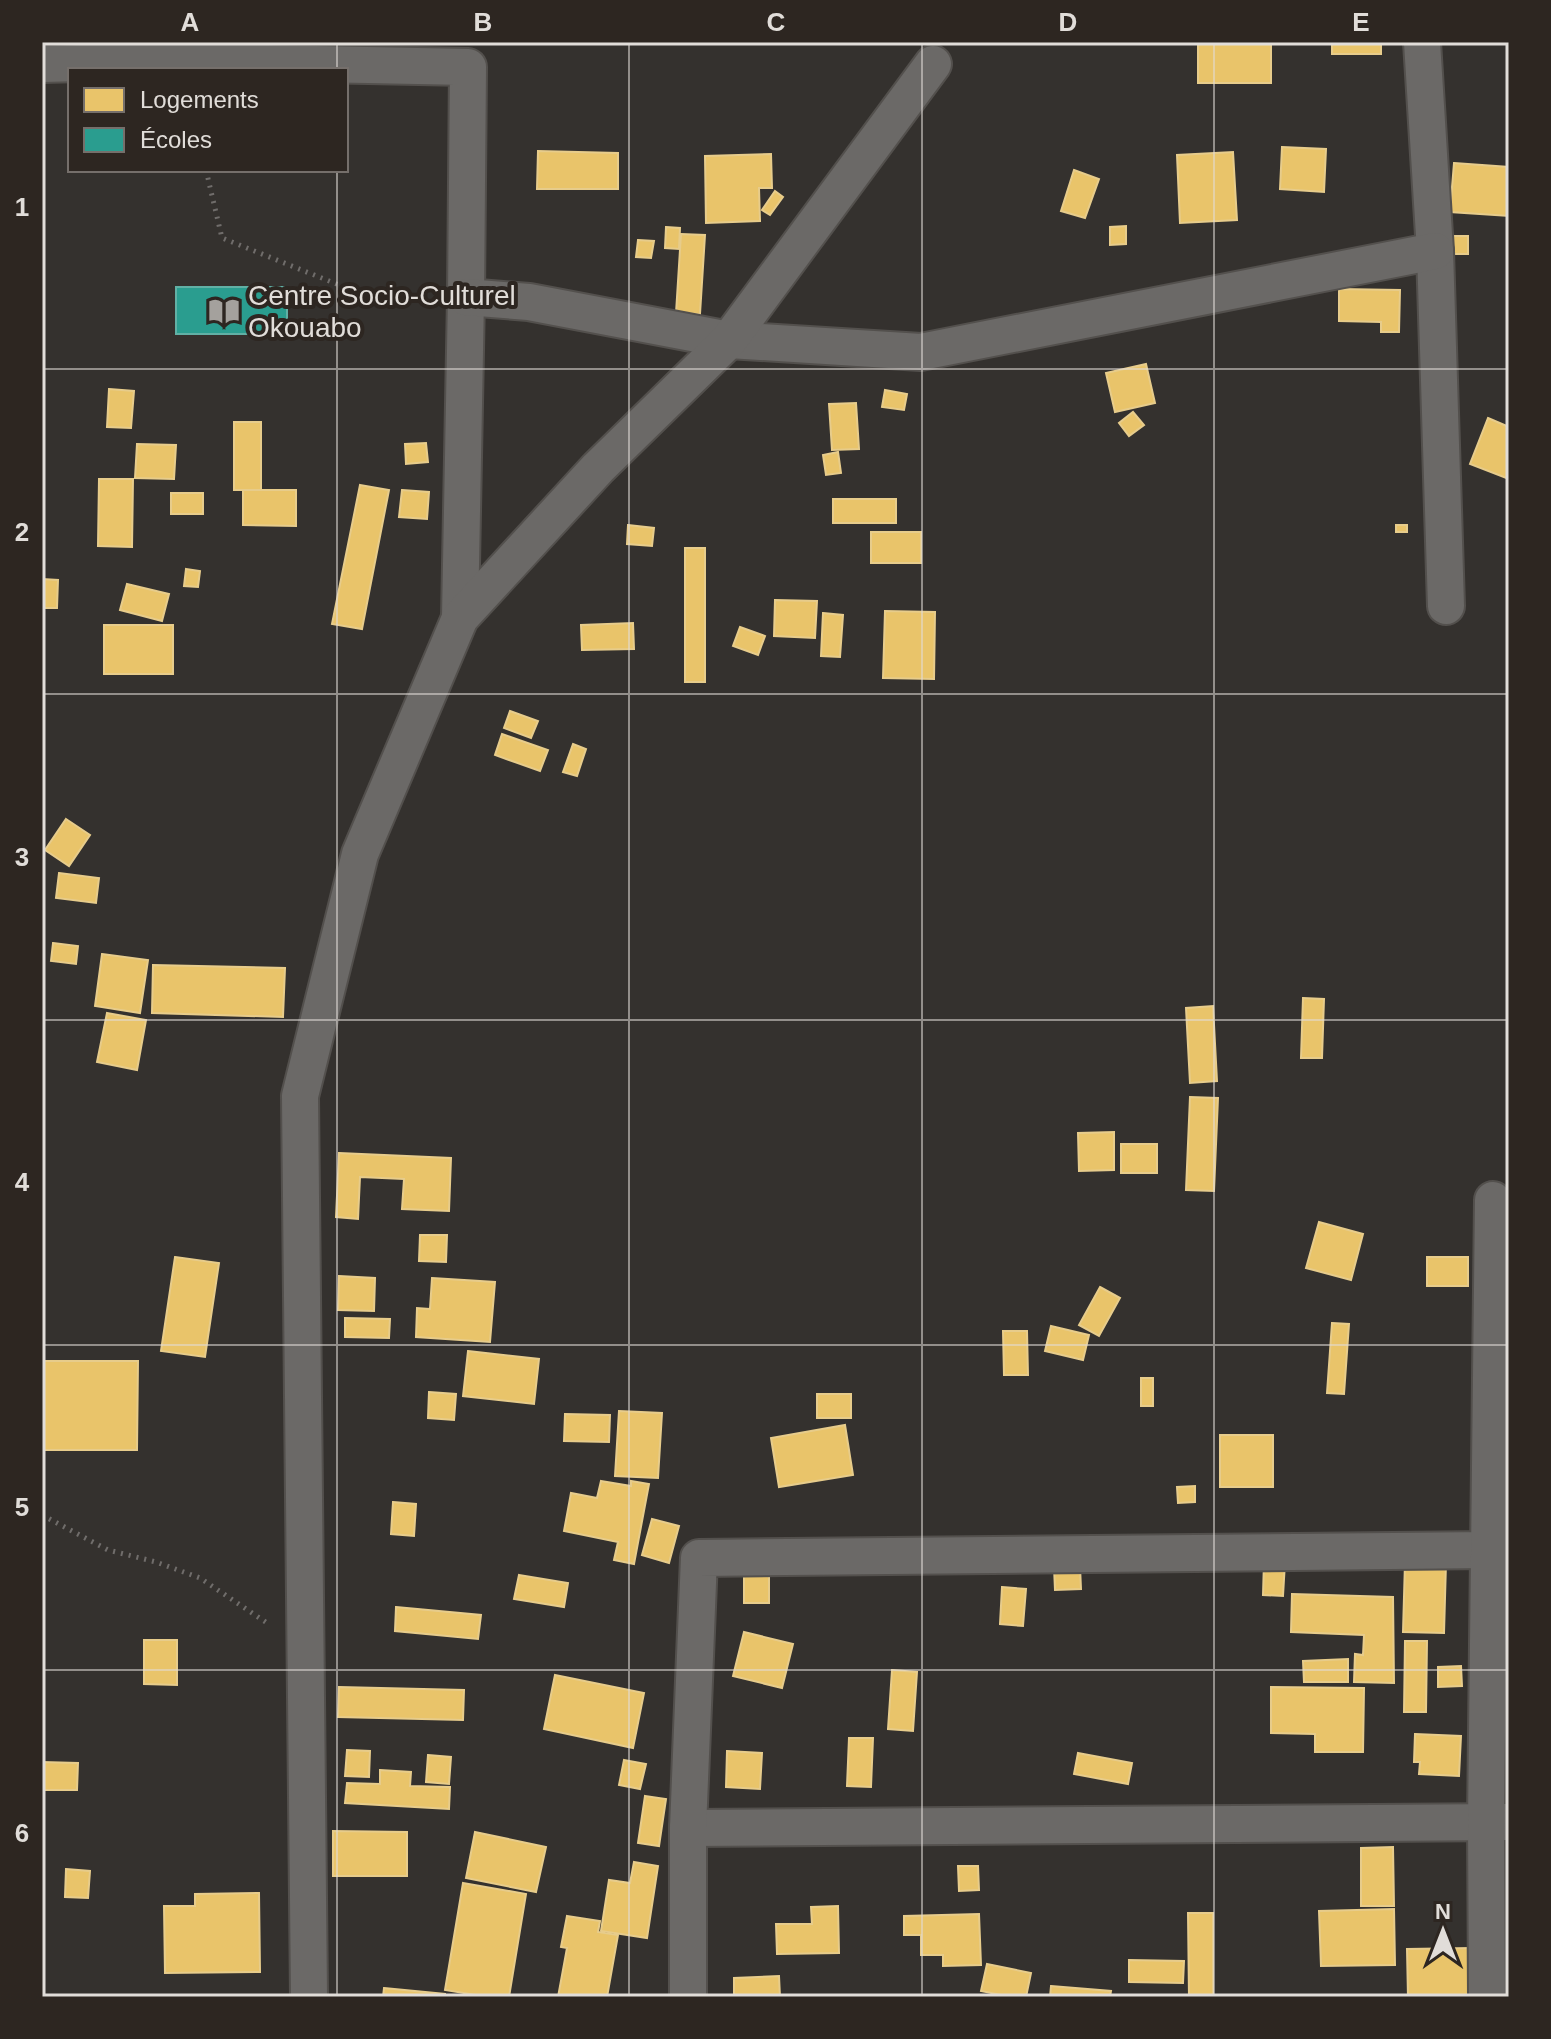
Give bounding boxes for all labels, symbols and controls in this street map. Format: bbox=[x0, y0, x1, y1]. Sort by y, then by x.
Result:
text: A bbox=[181, 7, 200, 37]
text: B bbox=[474, 7, 492, 37]
text: C bbox=[767, 7, 786, 37]
text: D bbox=[1059, 7, 1077, 37]
text: E bbox=[1352, 7, 1370, 37]
legend bbox=[68, 68, 348, 172]
text: Logements bbox=[140, 86, 259, 113]
text: Écoles bbox=[140, 126, 212, 153]
text: 1 bbox=[15, 192, 29, 222]
place label: Centre Socio-Culturel Okouabo bbox=[248, 280, 516, 343]
library icon: Centre Socio-Culturel Okouabo bbox=[207, 294, 241, 328]
text: 2 bbox=[15, 517, 29, 547]
text: 3 bbox=[15, 842, 29, 872]
text: 4 bbox=[15, 1167, 30, 1197]
text: 5 bbox=[15, 1492, 29, 1522]
text: 6 bbox=[15, 1818, 29, 1848]
north arrow bbox=[1403, 1891, 1483, 1971]
text: N bbox=[1435, 1899, 1451, 1924]

